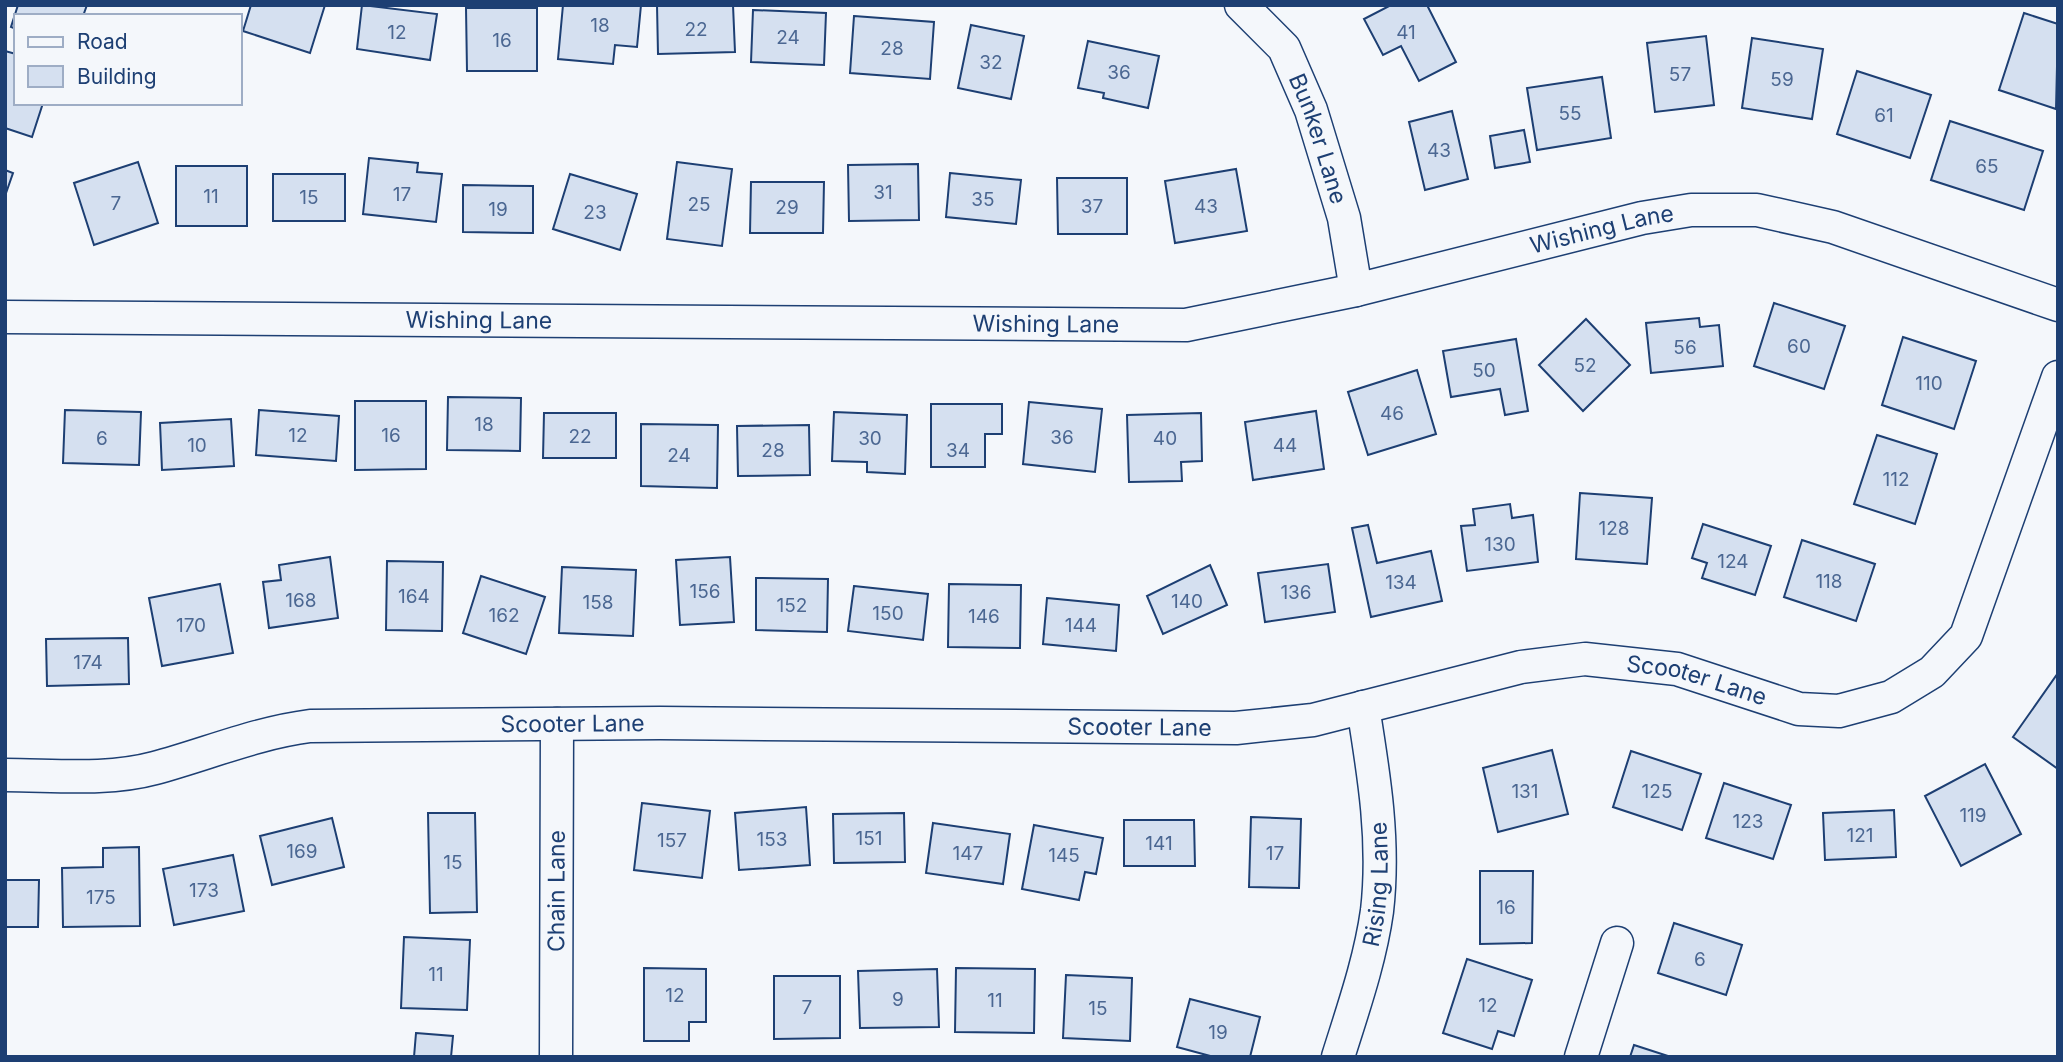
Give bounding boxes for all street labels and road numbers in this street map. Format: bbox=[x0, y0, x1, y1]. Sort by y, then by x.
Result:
street label: Bunker Lane bbox=[1283, 69, 1353, 207]
street label: Wishing Lane bbox=[1527, 199, 1676, 260]
street label: Wishing Lane bbox=[406, 306, 552, 335]
street label: Wishing Lane bbox=[973, 310, 1119, 339]
street label: Scooter Lane bbox=[1625, 650, 1770, 711]
street label: Scooter Lane bbox=[500, 709, 645, 738]
street label: Scooter Lane bbox=[1067, 713, 1212, 742]
street label: Rising Lane bbox=[1357, 821, 1394, 949]
street label: Chain Lane bbox=[542, 830, 571, 952]

